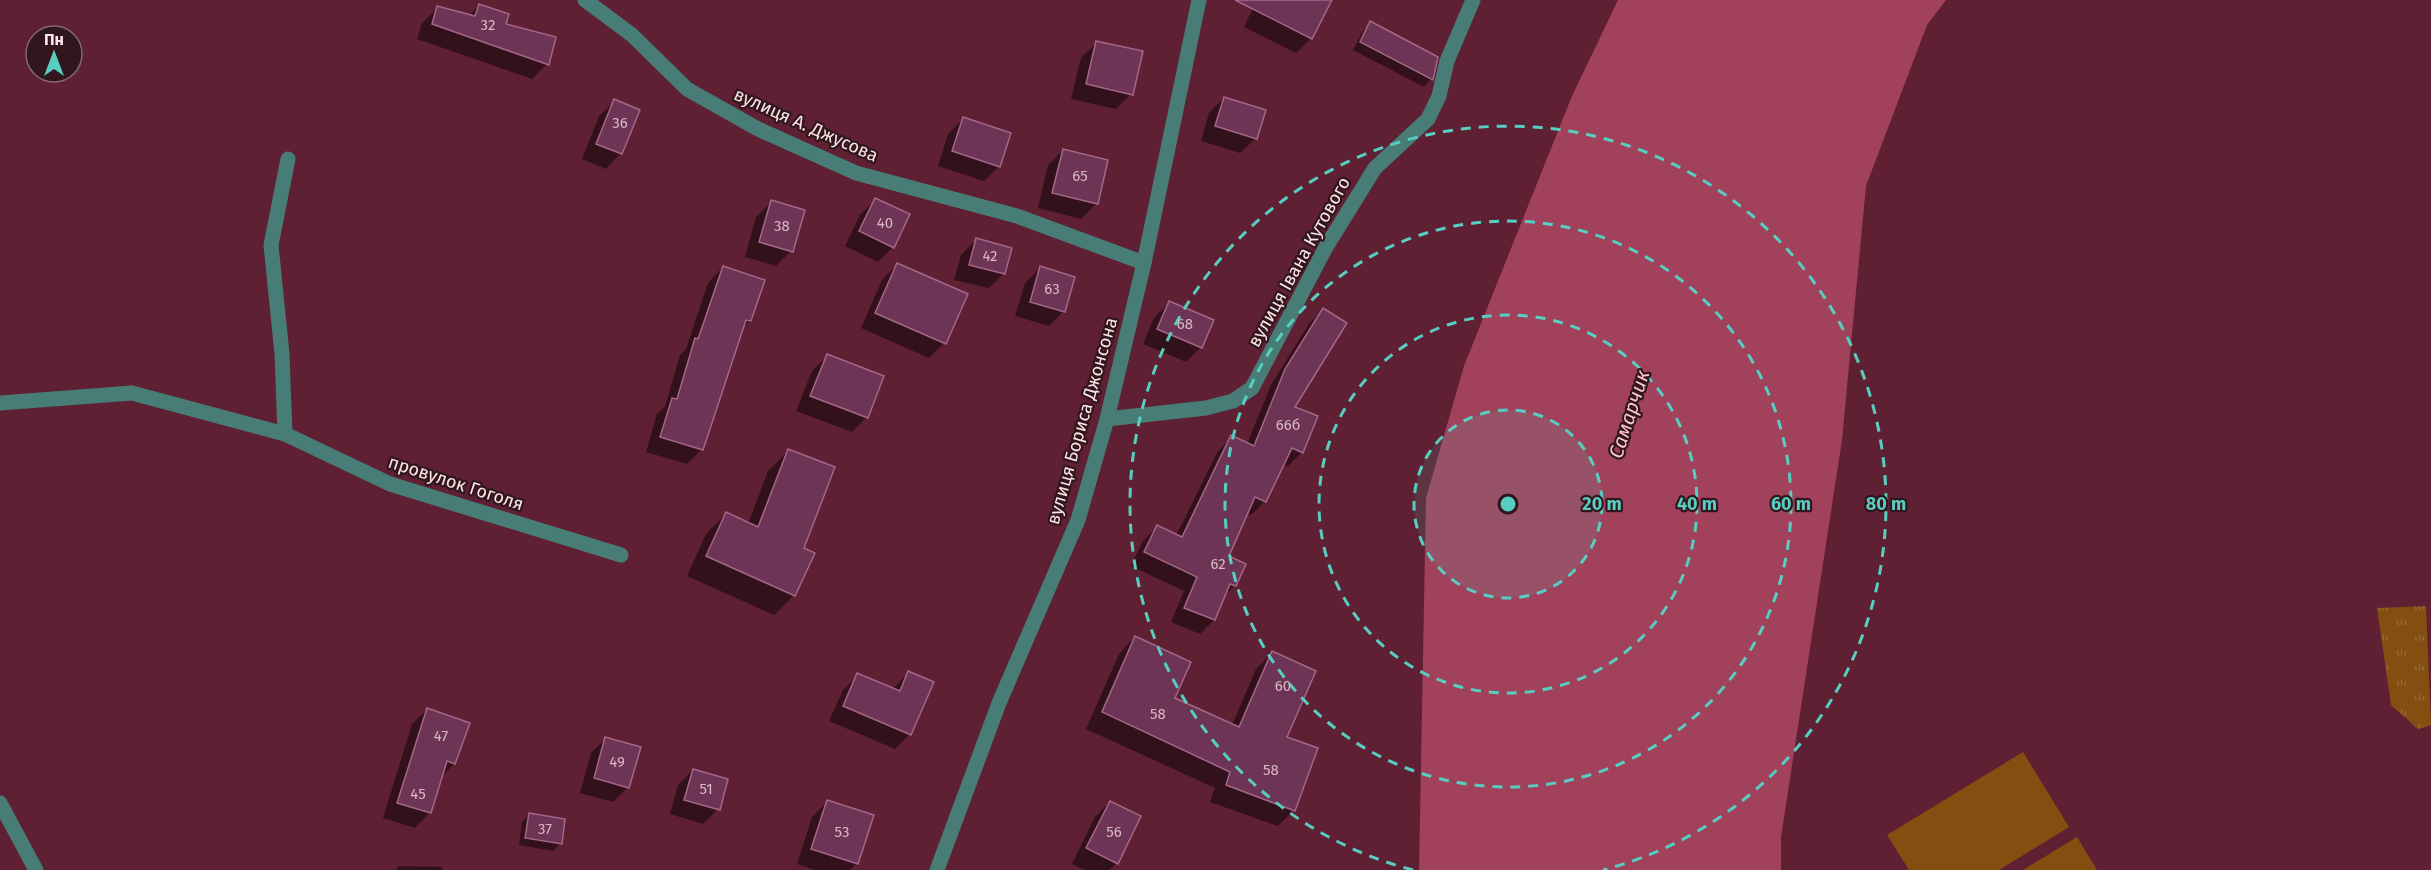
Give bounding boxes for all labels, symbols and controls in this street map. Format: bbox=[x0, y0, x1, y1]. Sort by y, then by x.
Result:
house number: 32 bbox=[481, 16, 495, 34]
north arrow bbox=[24, 24, 84, 84]
text: Пн bbox=[44, 30, 64, 49]
street label: вулиця А. Джусова bbox=[730, 83, 882, 167]
house number: 36 bbox=[612, 114, 628, 132]
house number: 65 bbox=[1072, 167, 1088, 185]
street label: вулиця Івана Кутового bbox=[1243, 173, 1355, 351]
house number: 40 bbox=[877, 214, 893, 232]
house number: 38 bbox=[774, 217, 790, 235]
house number: 42 bbox=[982, 247, 998, 265]
house number: 63 bbox=[1044, 280, 1060, 298]
street label: вулиця Бориса Джонсона bbox=[1042, 315, 1122, 527]
house number: 68 bbox=[1177, 315, 1193, 333]
water label: Самарчик bbox=[1603, 366, 1655, 461]
house number: 66б bbox=[1276, 416, 1300, 434]
street label: провулок Гоголя bbox=[385, 451, 527, 515]
text: 20 m bbox=[1582, 493, 1622, 515]
text: 40 m bbox=[1677, 493, 1717, 515]
text: 60 m bbox=[1771, 493, 1811, 515]
text: 80 m bbox=[1866, 493, 1906, 515]
centre of rings bbox=[1498, 494, 1518, 514]
house number: 62 bbox=[1210, 555, 1226, 573]
house number: 60 bbox=[1275, 677, 1291, 695]
house number: 58 bbox=[1150, 705, 1166, 723]
house number: 47 bbox=[434, 727, 448, 745]
house number: 49 bbox=[609, 753, 625, 771]
house number: 58 bbox=[1263, 761, 1279, 779]
house number: 51 bbox=[699, 780, 713, 798]
house number: 45 bbox=[410, 785, 426, 803]
house number: 37 bbox=[538, 820, 552, 838]
house number: 53 bbox=[835, 823, 849, 841]
house number: 56 bbox=[1106, 823, 1122, 841]

